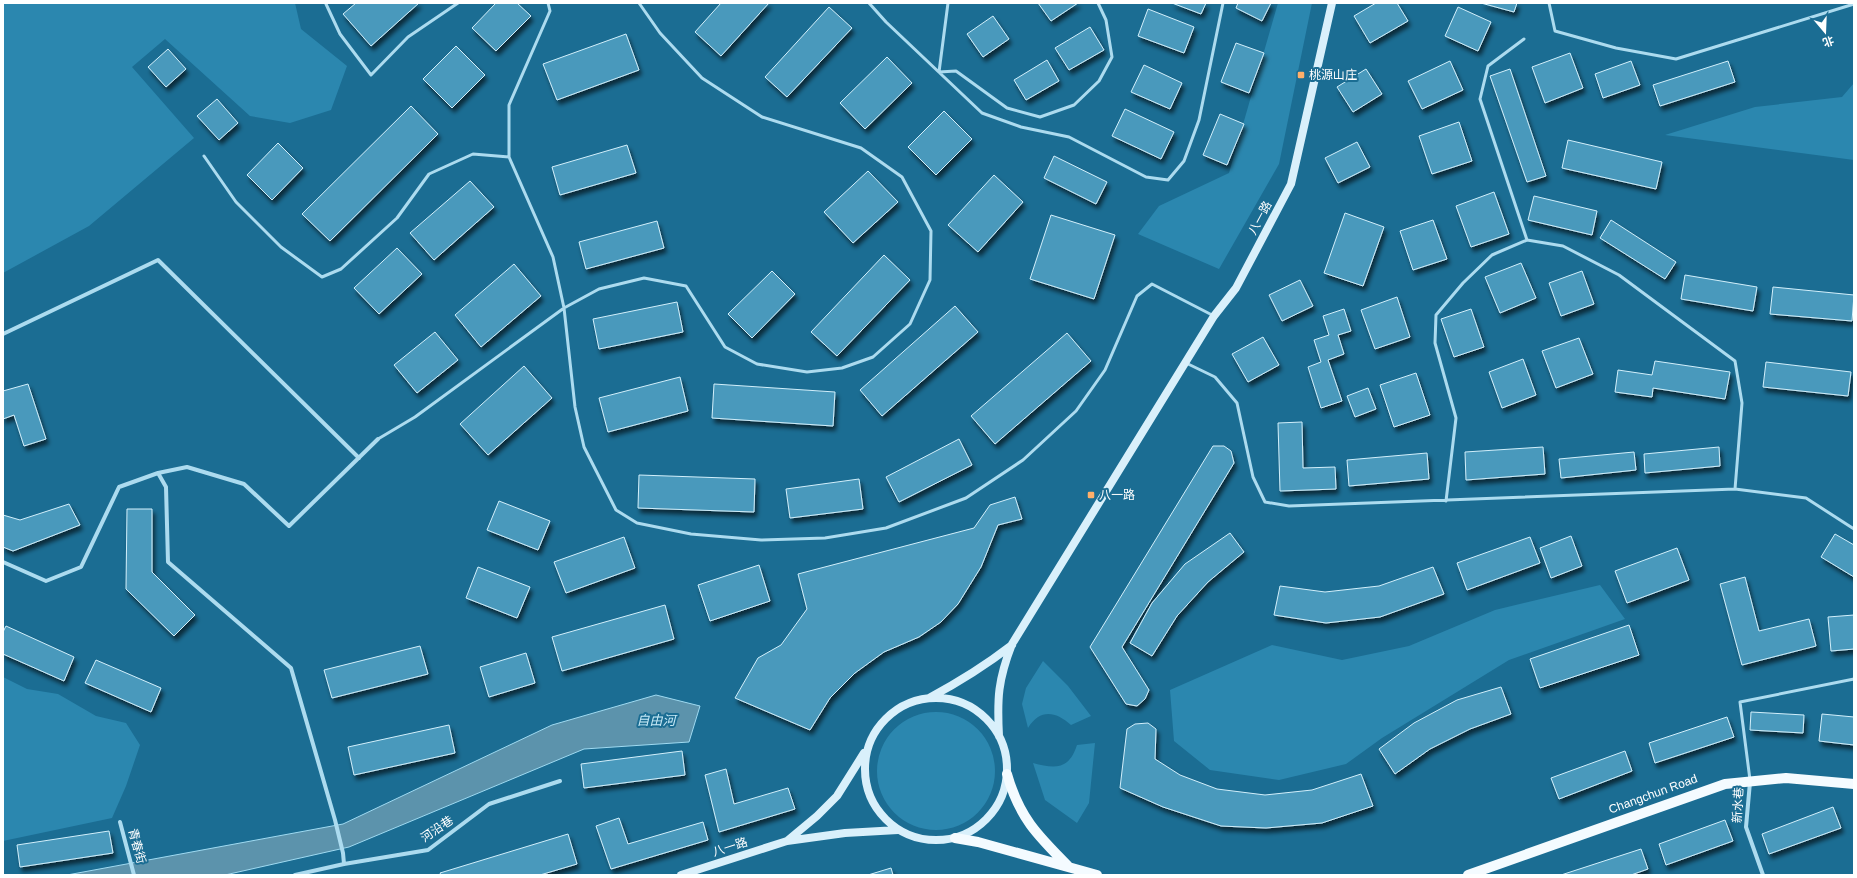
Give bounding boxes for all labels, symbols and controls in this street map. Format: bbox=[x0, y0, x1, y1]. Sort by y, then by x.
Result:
north arrow bbox=[1805, 12, 1845, 52]
text: 北 bbox=[1821, 34, 1835, 49]
place label: 桃源山庄 bbox=[1309, 68, 1357, 82]
marker: 桃源山庄 bbox=[1296, 70, 1306, 80]
street label: 八一路 bbox=[1245, 199, 1275, 237]
place label: 八一路 bbox=[1099, 488, 1135, 502]
marker: 八一路 bbox=[1086, 490, 1096, 500]
water label: 自由河 bbox=[636, 713, 678, 728]
street label: Changchun Road bbox=[1607, 771, 1699, 817]
street label: 新水巷 bbox=[1730, 787, 1746, 823]
street label: 河沿巷 bbox=[418, 813, 456, 845]
street label: 青春街 bbox=[126, 827, 148, 865]
street label: 八一路 bbox=[711, 835, 749, 859]

